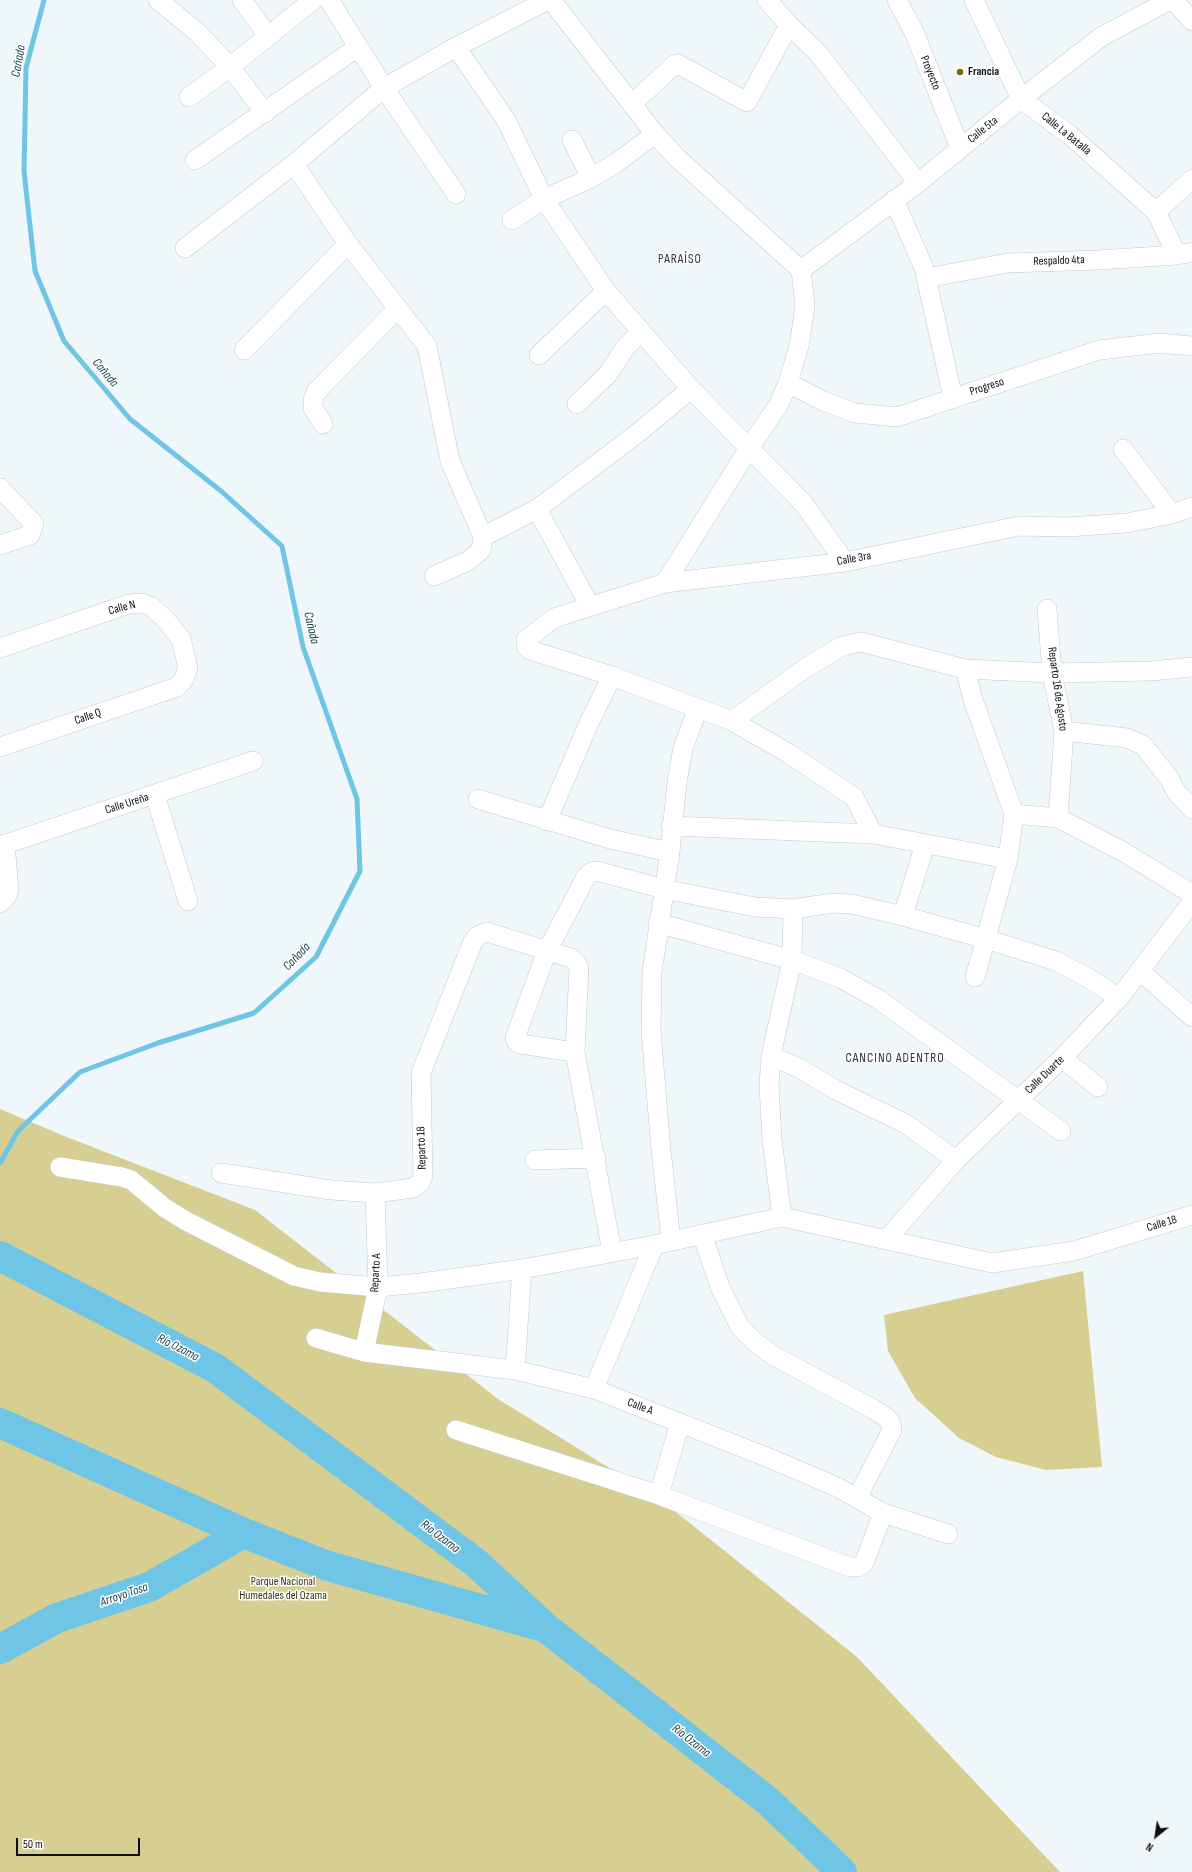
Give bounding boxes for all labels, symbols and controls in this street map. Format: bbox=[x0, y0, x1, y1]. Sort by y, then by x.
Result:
water label: Cañada bbox=[8, 44, 30, 78]
street label: Proyecto bbox=[917, 54, 943, 92]
place label: Francia bbox=[968, 65, 999, 79]
marker: Francia bbox=[955, 67, 965, 77]
street label: Calle La Batalla bbox=[1038, 110, 1094, 158]
street label: Calle 5ta bbox=[965, 114, 1001, 146]
district label: PARAÍSO bbox=[658, 252, 702, 268]
street label: Respaldo 4ta bbox=[1033, 253, 1085, 269]
water label: Cañada bbox=[89, 355, 121, 391]
street label: Progreso bbox=[968, 375, 1006, 399]
street label: Calle 3ra bbox=[836, 549, 872, 569]
street label: Calle N bbox=[107, 597, 137, 619]
water label: Cañada bbox=[300, 610, 322, 646]
street label: Reparto 16 de Agosto bbox=[1044, 646, 1070, 732]
street label: Calle Q bbox=[73, 706, 103, 728]
street label: Calle Ureña bbox=[103, 790, 151, 818]
water label: Cañada bbox=[280, 940, 314, 974]
district label: CANCINO ADENTRO bbox=[845, 1051, 945, 1067]
street label: Calle Duarte bbox=[1022, 1053, 1068, 1097]
street label: Reparto 18 bbox=[414, 1126, 430, 1170]
street label: Calle 18 bbox=[1145, 1213, 1179, 1235]
street label: Reparto A bbox=[368, 1253, 384, 1293]
water label: Río Ozama bbox=[154, 1331, 202, 1365]
street label: Calle A bbox=[625, 1396, 655, 1418]
water label: Río Ozama bbox=[417, 1517, 463, 1557]
park label: Parque Nacional Humedales del Ozama bbox=[239, 1575, 327, 1603]
water label: Arroyo Tosa bbox=[98, 1580, 150, 1610]
water label: Río Ozama bbox=[668, 1721, 714, 1761]
north arrow bbox=[1136, 1816, 1176, 1856]
scale bar bbox=[18, 1830, 142, 1856]
text: 50 m bbox=[23, 1837, 43, 1852]
text: N bbox=[1144, 1840, 1156, 1854]

